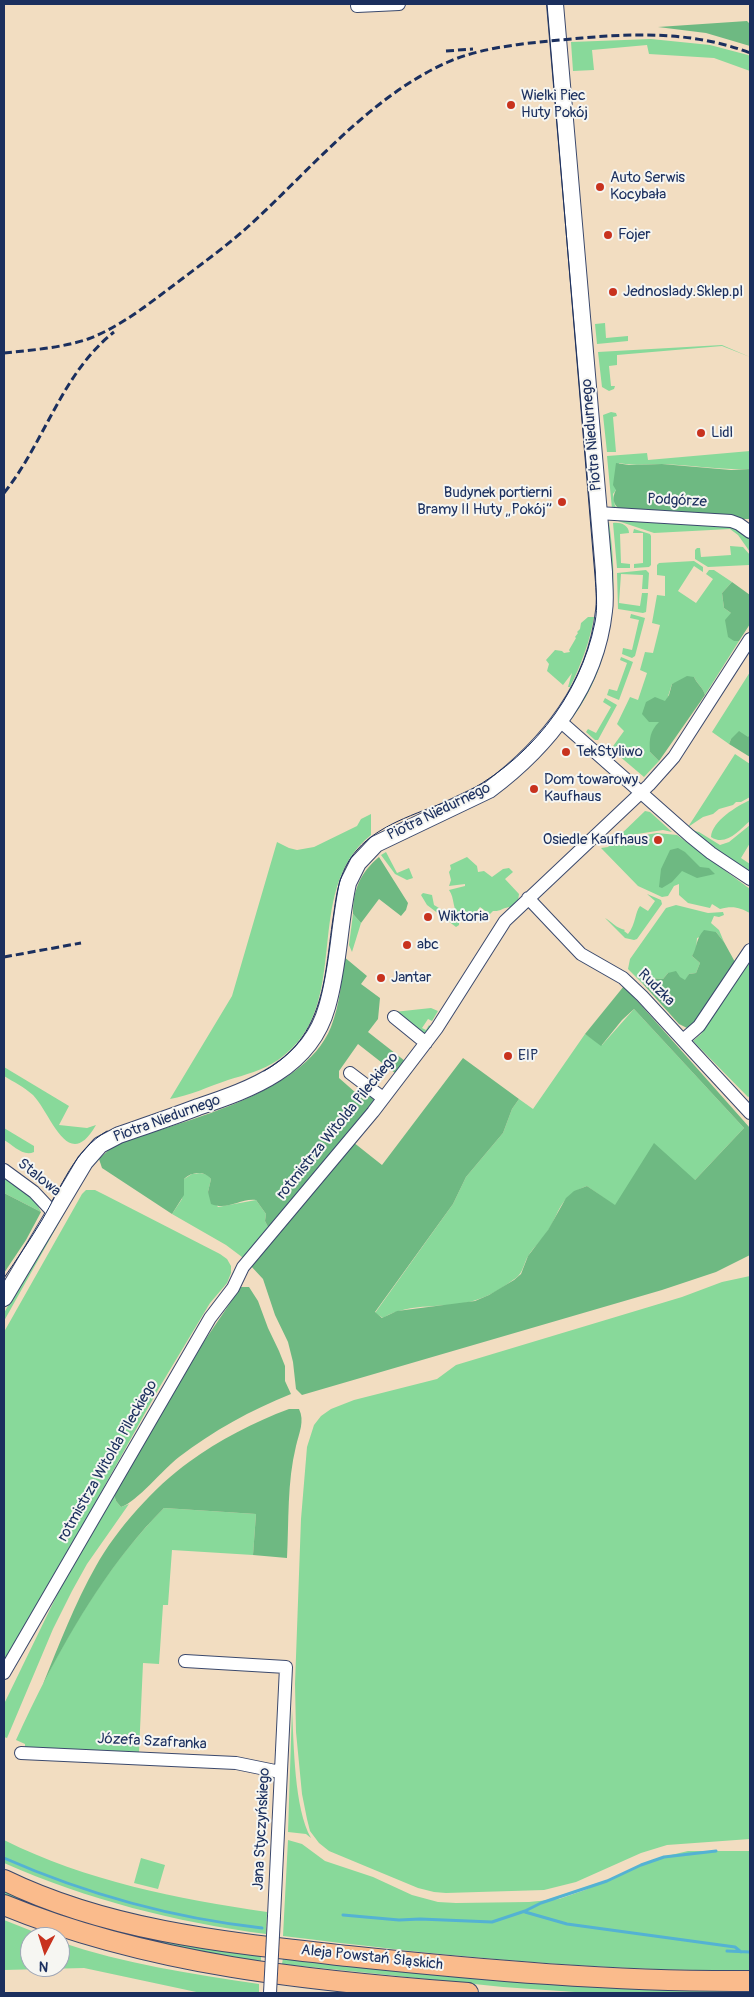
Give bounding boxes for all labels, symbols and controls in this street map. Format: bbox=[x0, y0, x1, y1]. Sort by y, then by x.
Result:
place label: Wielki Piec Huty Pokój bbox=[521, 87, 588, 122]
marker: Wielki Piec Huty Pokój bbox=[505, 99, 517, 111]
place label: Auto Serwis Kocybała bbox=[610, 169, 685, 204]
marker: Auto Serwis Kocybała bbox=[594, 181, 606, 193]
place label: Fojer bbox=[618, 226, 651, 244]
marker: Fojer bbox=[602, 229, 614, 241]
place label: Jednoslady.Sklep.pl bbox=[623, 283, 743, 301]
marker: Jednoslady.Sklep.pl bbox=[607, 286, 619, 298]
street label: Piotra Niedurnego bbox=[578, 378, 606, 492]
place label: Lidl bbox=[711, 424, 733, 442]
marker: Lidl bbox=[695, 427, 707, 439]
place label: Budynek portierni Bramy II Huty „Pokój” bbox=[417, 484, 552, 519]
street label: Podgórze bbox=[647, 490, 707, 512]
marker: Budynek portierni Bramy II Huty „Pokój” bbox=[556, 496, 568, 508]
place label: TekStyliwo bbox=[576, 743, 643, 761]
marker: TekStyliwo bbox=[560, 746, 572, 758]
place label: Dom towarowy Kaufhaus bbox=[544, 771, 638, 806]
street label: Piotra Niedurnego bbox=[384, 779, 494, 845]
marker: Dom towarowy Kaufhaus bbox=[528, 783, 540, 795]
place label: Osiedle Kaufhaus bbox=[543, 831, 648, 849]
marker: Osiedle Kaufhaus bbox=[652, 834, 664, 846]
place label: Wiktoria bbox=[438, 908, 489, 926]
marker: Wiktoria bbox=[422, 911, 434, 923]
place label: abc bbox=[417, 936, 439, 954]
marker: abc bbox=[401, 939, 413, 951]
street label: Rudzka bbox=[634, 966, 678, 1010]
place label: Jantar bbox=[391, 969, 431, 987]
marker: Jantar bbox=[375, 972, 387, 984]
place label: EIP bbox=[518, 1047, 538, 1065]
street label: rotmistrza Witolda Pileckiego bbox=[273, 1049, 403, 1203]
marker: EIP bbox=[502, 1050, 514, 1062]
street label: Piotra Niedurnego bbox=[111, 1091, 223, 1147]
street label: Stalowa bbox=[14, 1155, 64, 1201]
street label: rotmistrza Witolda Pileckiego bbox=[54, 1377, 162, 1545]
street label: Józefa Szafranka bbox=[97, 1730, 207, 1754]
street label: Jana Styczyńskiego bbox=[250, 1767, 274, 1891]
north arrow bbox=[20, 1927, 70, 1977]
street label: Aleja Powstań Śląskich bbox=[300, 1942, 444, 1974]
text: N bbox=[38, 1958, 49, 1975]

